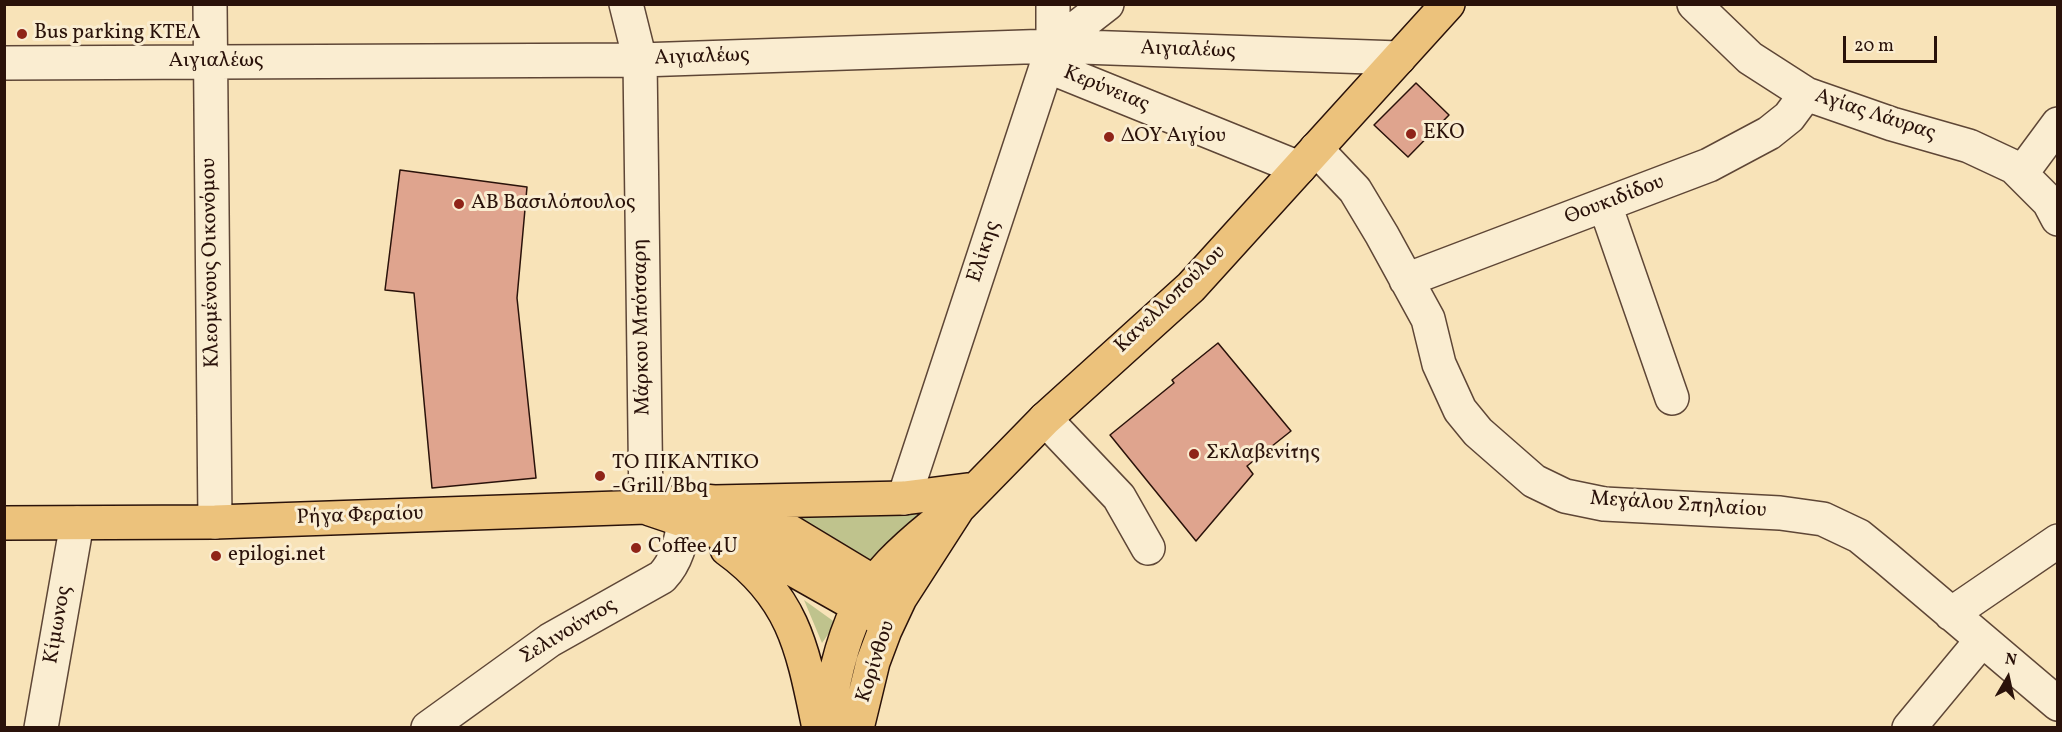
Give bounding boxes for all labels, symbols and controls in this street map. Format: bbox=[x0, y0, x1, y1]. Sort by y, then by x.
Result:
place label: Bus parking ΚΤΕΛ bbox=[34, 21, 201, 47]
scale bar bbox=[1846, 24, 1940, 62]
marker: Bus parking ΚΤΕΛ bbox=[15, 27, 29, 41]
text: 20 m bbox=[1854, 34, 1894, 59]
street label: Αιγιαλέως bbox=[1140, 37, 1236, 65]
street label: Αιγιαλέως bbox=[654, 44, 750, 72]
street label: Αιγιαλέως bbox=[168, 49, 264, 75]
street label: Κερύνειας bbox=[1059, 61, 1153, 119]
street label: Αγίας Λάυρας bbox=[1811, 85, 1939, 147]
place label: EKO bbox=[1423, 121, 1465, 147]
place label: ΔΟΥ Αιγίου bbox=[1121, 124, 1226, 150]
marker: EKO bbox=[1404, 127, 1418, 141]
marker: ΔΟΥ Αιγίου bbox=[1102, 130, 1116, 144]
street label: Κλεομένους Οικονόμου bbox=[198, 158, 226, 368]
street label: Θουκιδίδου bbox=[1562, 170, 1668, 232]
place label: ΑΒ Βασιλόπουλος bbox=[471, 191, 635, 217]
marker: ΑΒ Βασιλόπουλος bbox=[452, 197, 466, 211]
street label: Ελίκης bbox=[963, 218, 1007, 286]
street label: Μάρκου Μπότσαρη bbox=[629, 238, 657, 416]
street label: Κανελλοπούλου bbox=[1110, 241, 1232, 359]
place label: Σκλαβενίτης bbox=[1206, 441, 1320, 467]
marker: Σκλαβενίτης bbox=[1187, 447, 1201, 461]
place label: ΤΟ ΠΙΚΑΝΤΙΚΟ -Grill/Bbq bbox=[612, 451, 759, 501]
marker: ΤΟ ΠΙΚΑΝΤΙΚΟ -Grill/Bbq bbox=[593, 469, 607, 483]
street label: Μεγάλου Σπηλαίου bbox=[1589, 487, 1767, 525]
street label: Ρήγα Φεραίου bbox=[296, 502, 424, 532]
place label: Coffee 4U bbox=[648, 535, 738, 561]
marker: Coffee 4U bbox=[629, 541, 643, 555]
place label: epilogi.net bbox=[228, 543, 326, 569]
marker: epilogi.net bbox=[209, 549, 223, 563]
street label: Κίμωνος bbox=[40, 584, 78, 666]
street label: Σελινούντος bbox=[516, 593, 622, 671]
street label: Κορίνθου bbox=[852, 618, 902, 706]
north arrow bbox=[1978, 648, 2038, 708]
text: N bbox=[2003, 648, 2018, 672]

